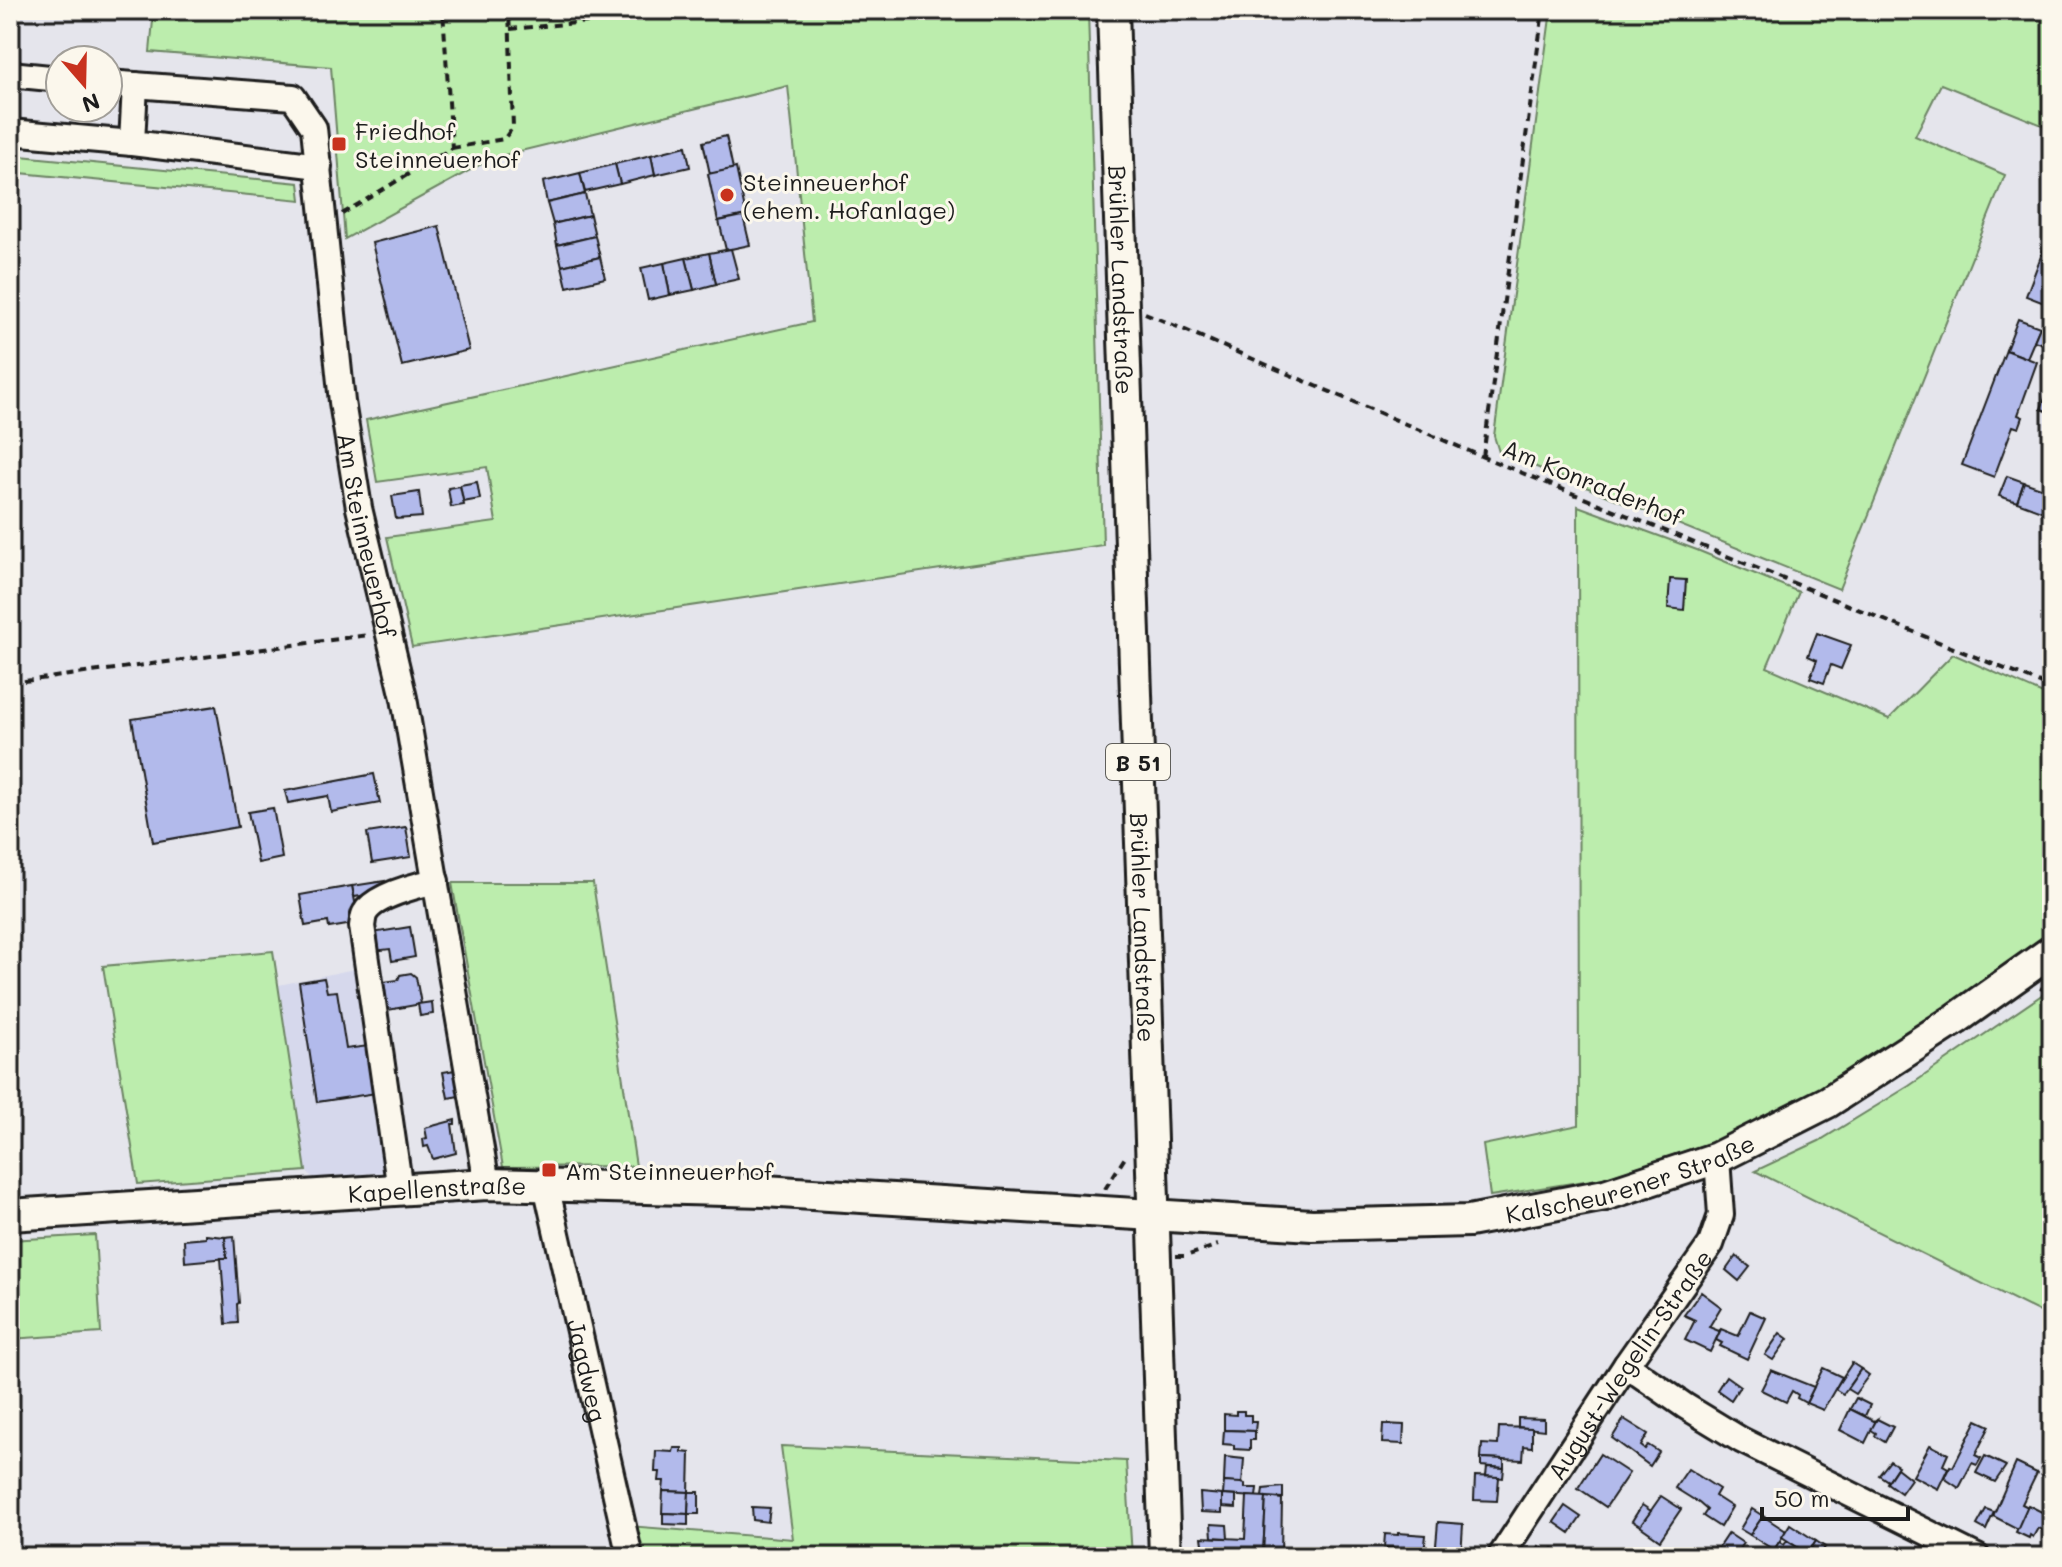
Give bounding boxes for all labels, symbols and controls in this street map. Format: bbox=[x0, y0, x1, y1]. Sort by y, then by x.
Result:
north arrow bbox=[44, 44, 124, 124]
text: N bbox=[78, 87, 104, 120]
place label: Friedhof Steinneuerhof bbox=[355, 115, 521, 174]
marker: Friedhof Steinneuerhof bbox=[330, 135, 348, 153]
street label: Brühler Landstraße bbox=[1103, 165, 1141, 395]
place label: Steinneuerhof (ehem. Hofanlage) bbox=[743, 166, 955, 225]
marker: Steinneuerhof (ehem. Hofanlage) bbox=[718, 186, 736, 204]
street label: Am Steinneuerhof bbox=[332, 431, 405, 641]
street label: Am Konraderhof bbox=[1498, 432, 1688, 533]
road number: B 51 bbox=[1106, 744, 1170, 780]
street label: Brühler Landstraße bbox=[1124, 812, 1163, 1043]
street label: Kalscheurener Straße bbox=[1503, 1126, 1760, 1229]
place label: Am Steinneuerhof bbox=[565, 1155, 774, 1186]
marker: Am Steinneuerhof bbox=[540, 1161, 558, 1179]
street label: Kapellenstraße bbox=[347, 1168, 527, 1209]
street label: August-Wegelin-Straße bbox=[1540, 1243, 1718, 1485]
street label: Jagdweg bbox=[561, 1316, 614, 1425]
scale bar bbox=[1762, 1471, 1908, 1521]
text: 50 m bbox=[1774, 1482, 1830, 1513]

